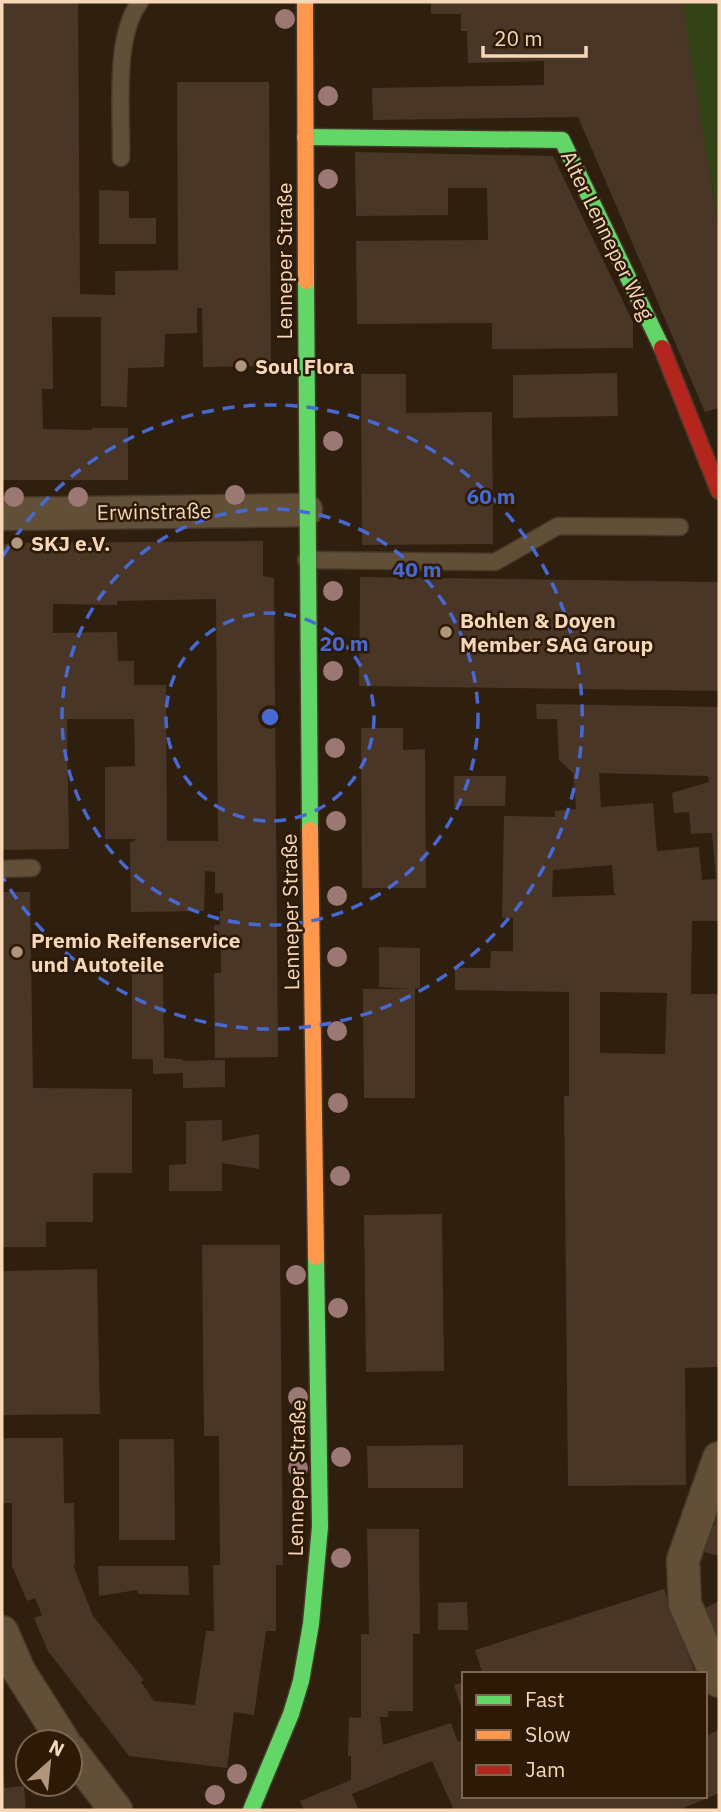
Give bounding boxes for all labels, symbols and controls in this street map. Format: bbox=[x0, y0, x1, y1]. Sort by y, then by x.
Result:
scale bar bbox=[483, 14, 586, 58]
text: 20 m bbox=[494, 24, 543, 52]
street label: Alter Lenneper Weg bbox=[555, 146, 661, 324]
street label: Lenneper Straße bbox=[270, 183, 298, 339]
place label: Soul Flora bbox=[255, 352, 354, 380]
marker: Soul Flora bbox=[233, 358, 249, 374]
text: 60 m bbox=[467, 482, 515, 510]
street label: Erwinstraße bbox=[96, 496, 212, 526]
place label: SKJ e.V. bbox=[31, 529, 111, 557]
marker: SKJ e.V. bbox=[9, 535, 25, 551]
text: 40 m bbox=[393, 555, 441, 583]
place label: Bohlen & Doyen Member SAG Group bbox=[460, 606, 653, 658]
marker: Bohlen & Doyen Member SAG Group bbox=[438, 624, 454, 640]
text: 20 m bbox=[320, 629, 368, 657]
centre of rings bbox=[258, 705, 282, 729]
street label: Lenneper Straße bbox=[275, 833, 305, 991]
place label: Premio Reifenservice und Autoteile bbox=[31, 926, 241, 978]
marker: Premio Reifenservice und Autoteile bbox=[9, 944, 25, 960]
street label: Lenneper Straße bbox=[281, 1399, 311, 1557]
legend bbox=[462, 1672, 707, 1798]
text: Fast bbox=[525, 1685, 565, 1713]
text: Slow bbox=[525, 1720, 571, 1748]
north arrow bbox=[14, 1728, 84, 1798]
text: N bbox=[45, 1734, 68, 1762]
text: Jam bbox=[525, 1755, 565, 1783]

